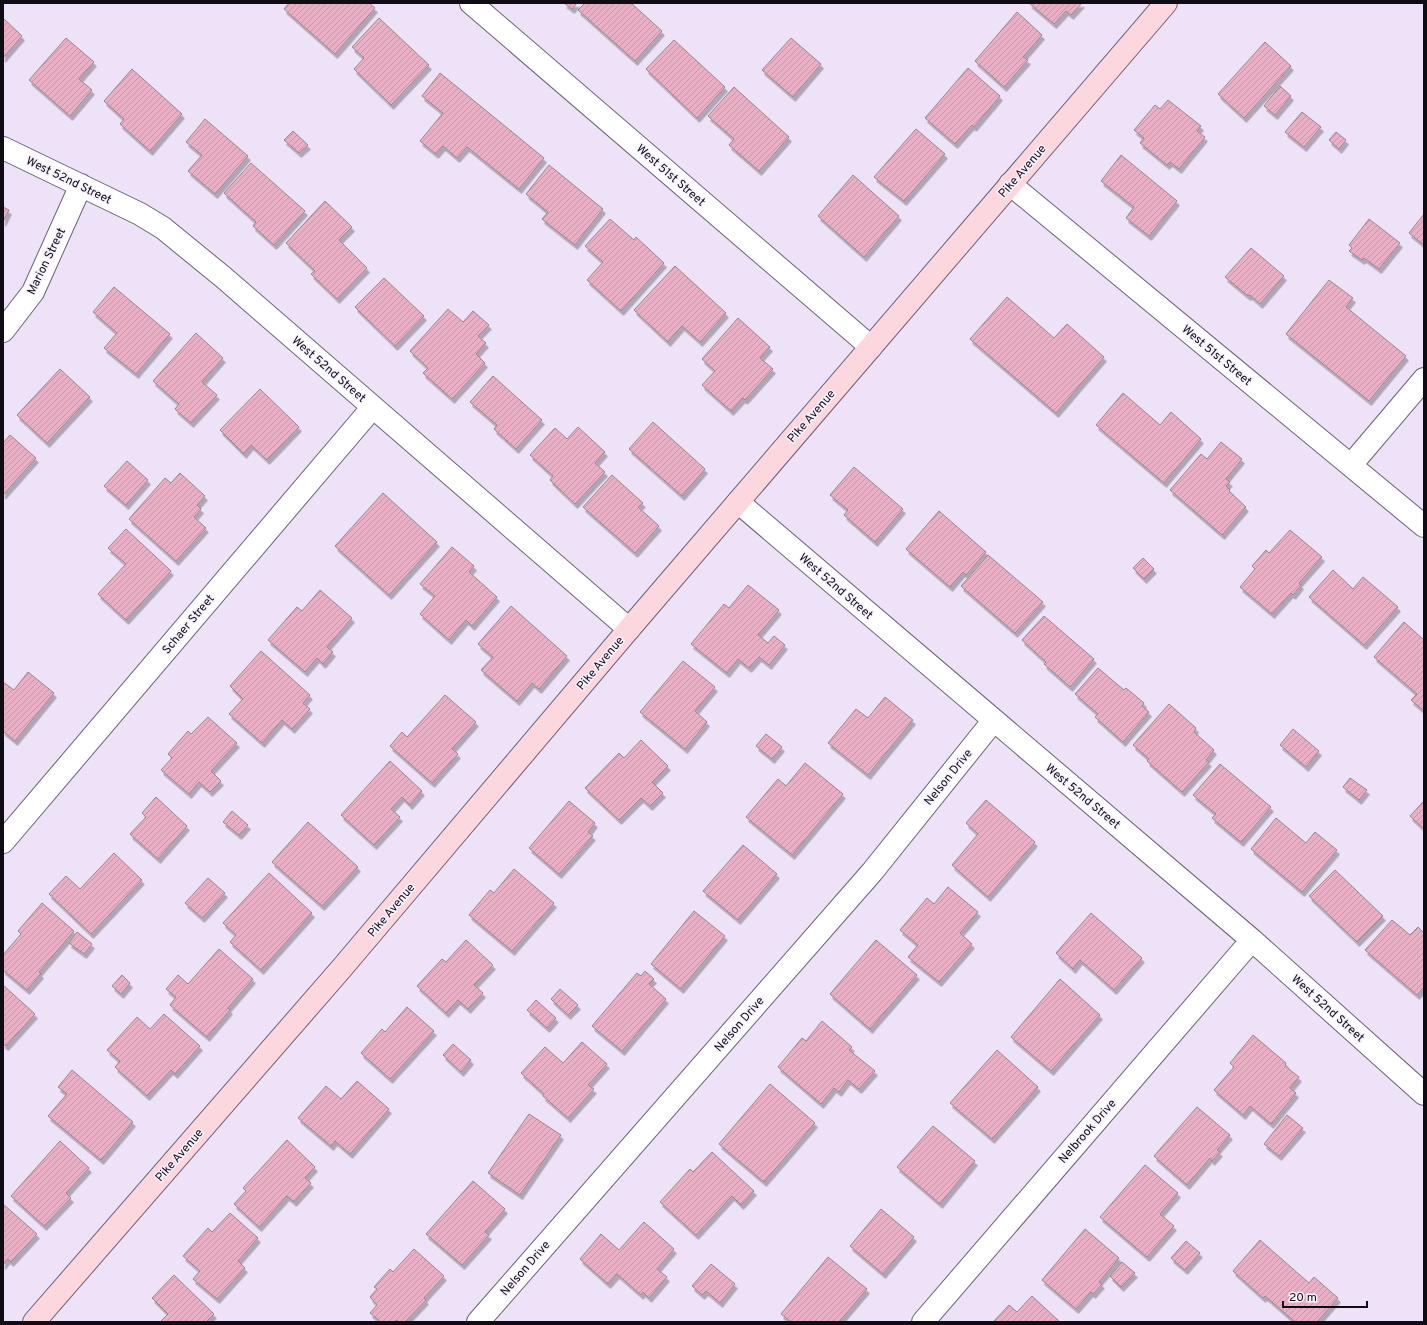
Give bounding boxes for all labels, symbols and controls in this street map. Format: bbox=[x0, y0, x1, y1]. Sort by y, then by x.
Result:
street label: West 51st Street bbox=[632, 141, 708, 210]
street label: Pike Avenue bbox=[995, 142, 1050, 202]
street label: West 52nd Street bbox=[23, 153, 114, 209]
street label: Marion Street bbox=[24, 225, 70, 298]
street label: West 51st Street bbox=[1178, 322, 1255, 390]
street label: West 52nd Street bbox=[288, 333, 369, 406]
street label: Pike Avenue bbox=[784, 387, 839, 447]
street label: West 52nd Street bbox=[795, 550, 876, 623]
street label: Schaer Street bbox=[159, 591, 218, 658]
street label: Pike Avenue bbox=[574, 633, 628, 694]
street label: Nelson Drive bbox=[921, 746, 976, 809]
street label: West 52nd Street bbox=[1041, 761, 1123, 833]
street label: Pike Avenue bbox=[365, 880, 419, 941]
street label: West 52nd Street bbox=[1287, 972, 1367, 1046]
street label: Nelson Drive bbox=[711, 994, 768, 1056]
street label: Nelbrook Drive bbox=[1055, 1096, 1120, 1167]
street label: Pike Avenue bbox=[152, 1126, 207, 1186]
street label: Nelson Drive bbox=[497, 1238, 554, 1300]
scale bar bbox=[1283, 1283, 1367, 1309]
text: 20 m bbox=[1289, 1290, 1317, 1306]

